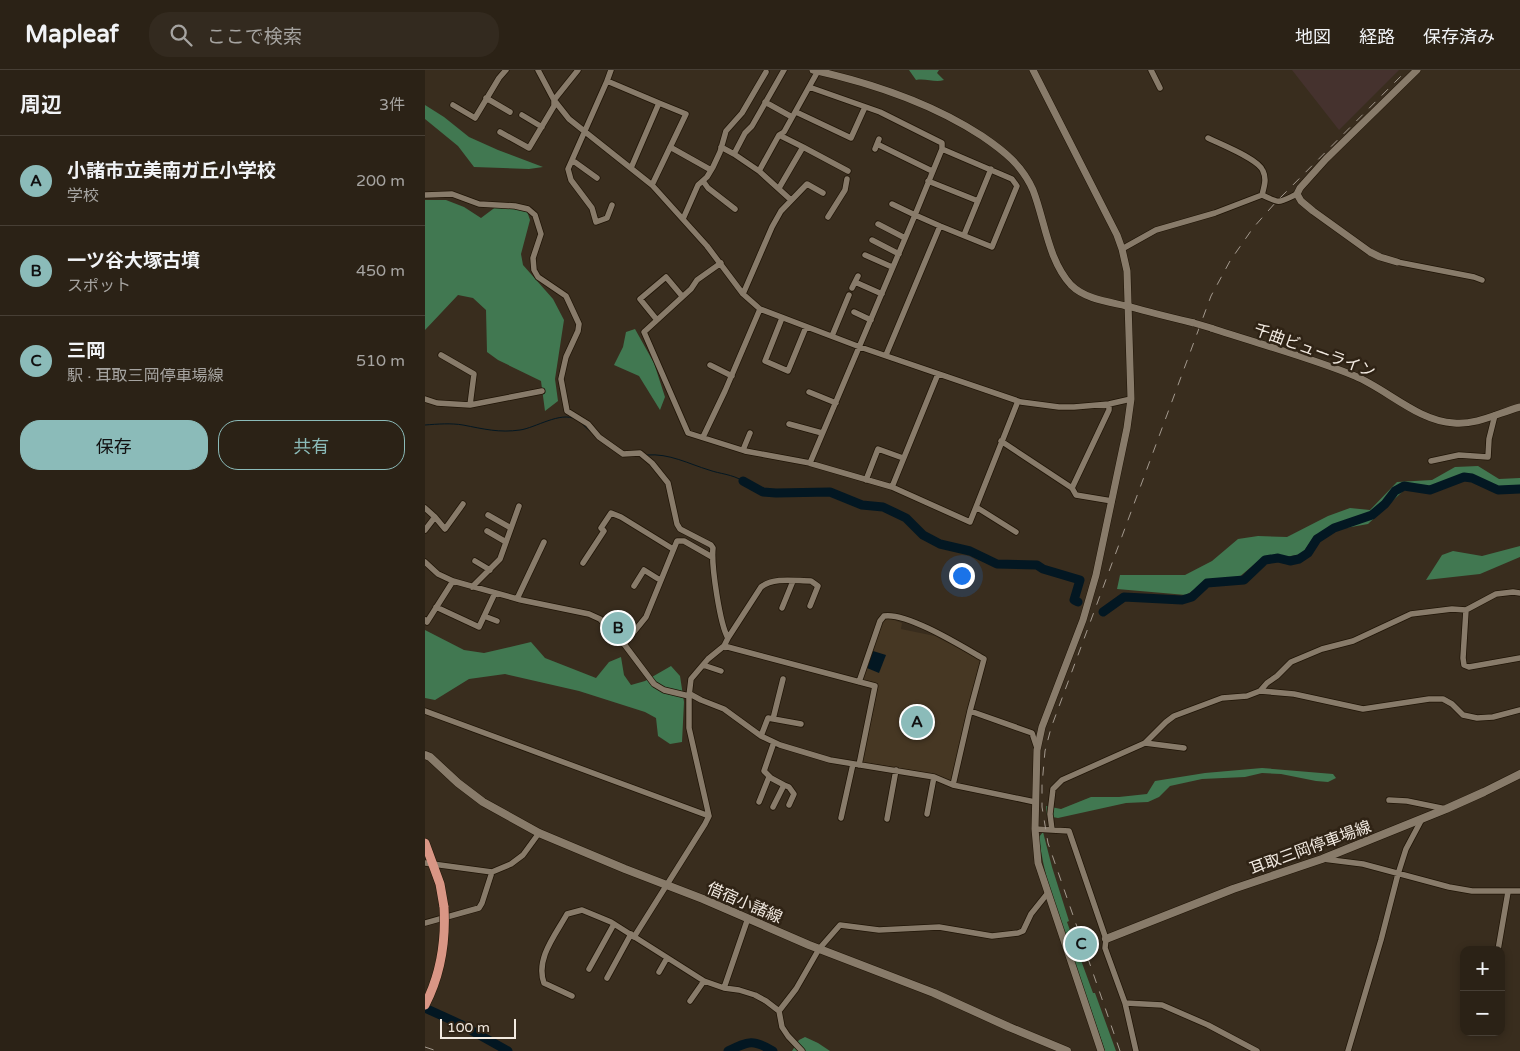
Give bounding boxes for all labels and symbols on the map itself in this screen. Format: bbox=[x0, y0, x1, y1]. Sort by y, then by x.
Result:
street label: 千曲ビューライン bbox=[1251, 320, 1378, 382]
your location bbox=[949, 563, 975, 589]
pin: B bbox=[602, 609, 634, 647]
pin: A bbox=[901, 703, 933, 741]
street label: 耳取三岡停車場線 bbox=[1247, 817, 1374, 879]
street label: 借宿小諸線 bbox=[704, 878, 785, 928]
pin: C bbox=[1065, 925, 1097, 963]
scale bar bbox=[440, 1016, 516, 1039]

